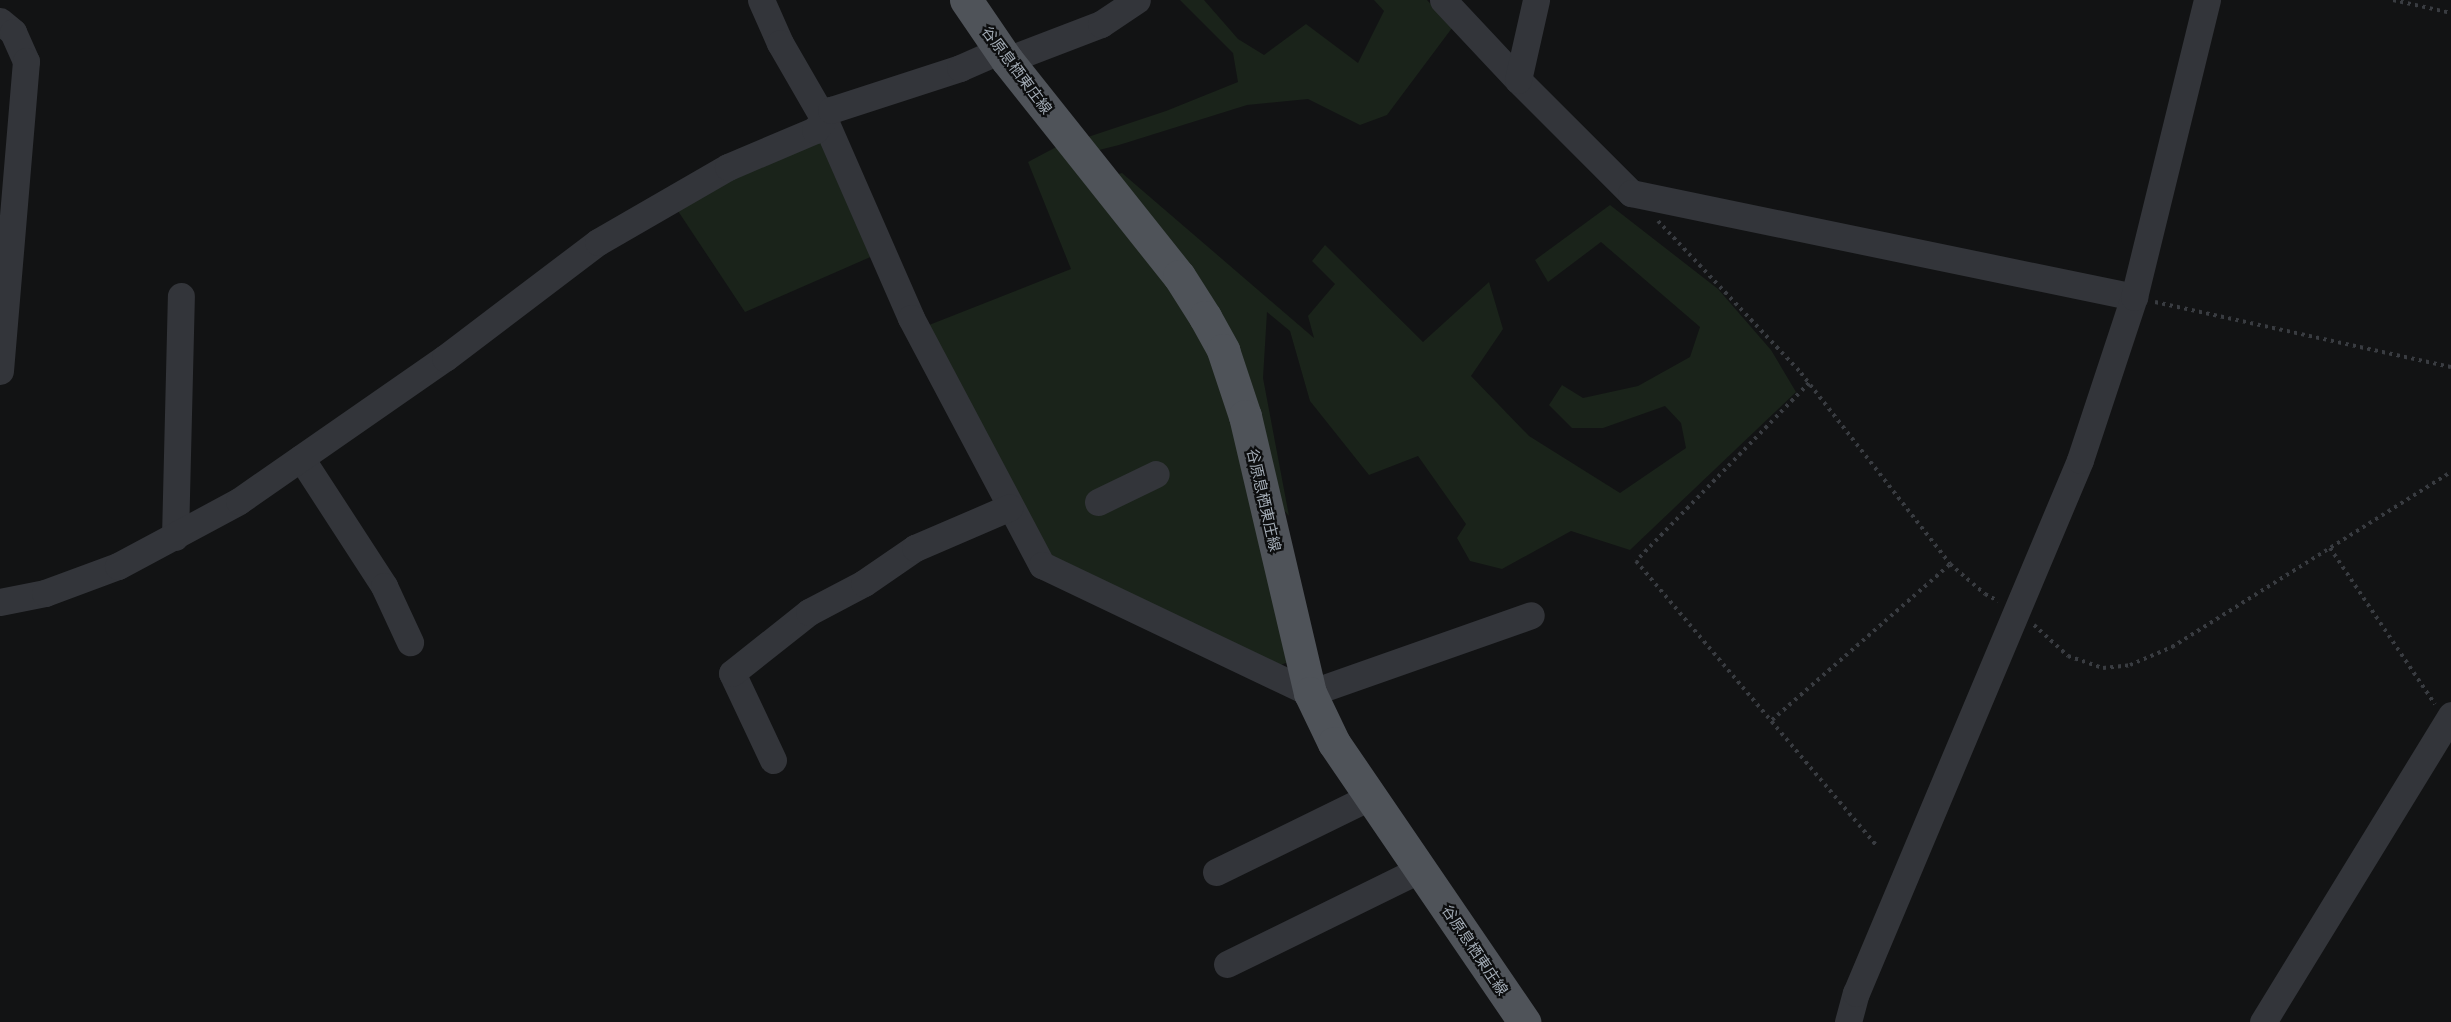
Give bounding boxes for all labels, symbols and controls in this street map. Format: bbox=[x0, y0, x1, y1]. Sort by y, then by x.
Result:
street label: 谷原息栖東庄線 bbox=[978, 23, 1056, 117]
street label: 谷原息栖東庄線 bbox=[1243, 447, 1285, 553]
street label: 谷原息栖東庄線 bbox=[1438, 901, 1512, 999]

